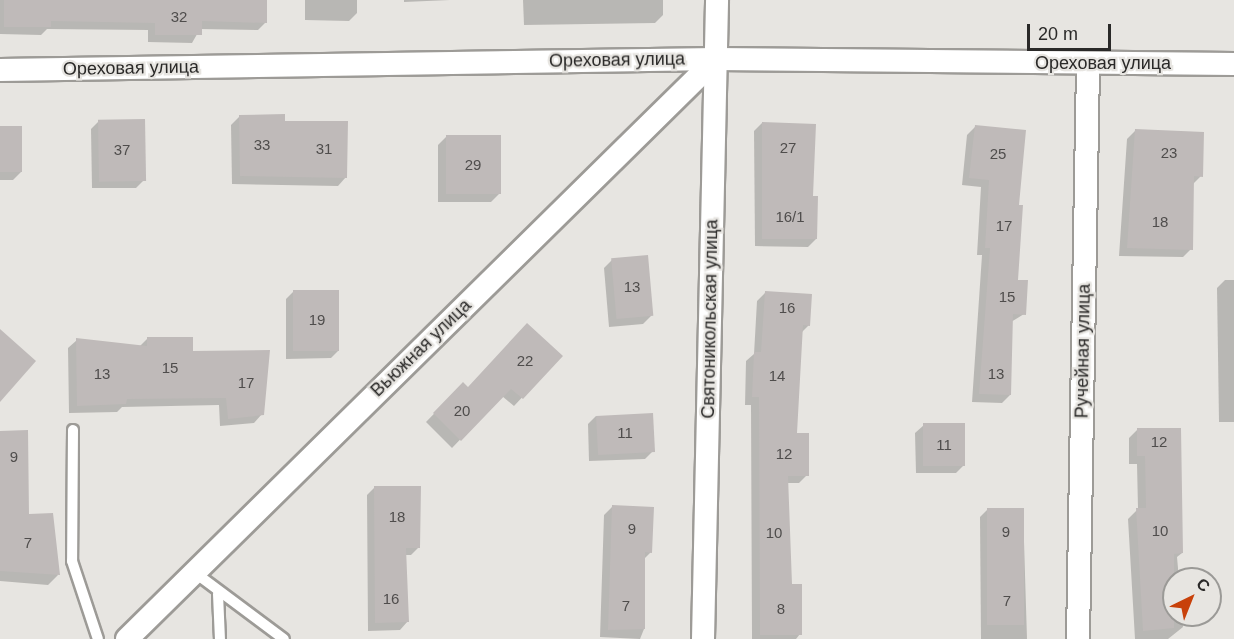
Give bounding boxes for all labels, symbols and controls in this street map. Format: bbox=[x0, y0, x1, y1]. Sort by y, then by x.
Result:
house number: 32 bbox=[171, 8, 187, 26]
scale bar bbox=[1030, 12, 1114, 50]
text: 20 m bbox=[1038, 24, 1078, 44]
street label: Ореховая улица bbox=[549, 48, 685, 72]
street label: Ореховая улица bbox=[1035, 52, 1171, 74]
street label: Ореховая улица bbox=[63, 56, 199, 80]
house number: 33 bbox=[254, 136, 270, 154]
house number: 27 bbox=[780, 139, 796, 157]
house number: 31 bbox=[316, 140, 332, 158]
house number: 37 bbox=[114, 141, 130, 159]
house number: 23 bbox=[1161, 144, 1177, 162]
house number: 25 bbox=[990, 145, 1006, 163]
house number: 29 bbox=[465, 156, 481, 174]
house number: 16/1 bbox=[775, 208, 805, 226]
house number: 18 bbox=[1152, 213, 1168, 231]
house number: 17 bbox=[996, 217, 1012, 235]
street label: Святоникольская улица bbox=[697, 219, 723, 419]
house number: 13 bbox=[624, 278, 640, 296]
street label: Ручейная улица bbox=[1071, 284, 1095, 418]
house number: 15 bbox=[999, 288, 1015, 306]
street label: Вьюжная улица bbox=[366, 295, 476, 401]
house number: 16 bbox=[779, 299, 795, 317]
house number: 19 bbox=[309, 311, 325, 329]
house number: 22 bbox=[517, 352, 533, 370]
house number: 15 bbox=[162, 359, 178, 377]
house number: 13 bbox=[94, 365, 110, 383]
house number: 13 bbox=[988, 365, 1004, 383]
house number: 14 bbox=[769, 367, 785, 385]
house number: 17 bbox=[238, 374, 254, 392]
house number: 20 bbox=[454, 402, 470, 420]
house number: 11 bbox=[617, 424, 633, 442]
house number: 12 bbox=[1151, 433, 1167, 451]
house number: 11 bbox=[936, 436, 952, 454]
house number: 12 bbox=[776, 445, 792, 463]
house number: 9 bbox=[10, 448, 18, 466]
house number: 18 bbox=[389, 508, 405, 526]
house number: 9 bbox=[628, 520, 636, 538]
house number: 10 bbox=[1152, 522, 1168, 540]
house number: 9 bbox=[1002, 523, 1010, 541]
house number: 10 bbox=[766, 524, 782, 542]
house number: 7 bbox=[24, 534, 32, 552]
north arrow bbox=[1162, 567, 1222, 627]
text: С bbox=[1193, 575, 1213, 595]
house number: 16 bbox=[383, 590, 399, 608]
house number: 7 bbox=[1003, 592, 1011, 610]
house number: 7 bbox=[622, 597, 630, 615]
house number: 8 bbox=[777, 600, 785, 618]

